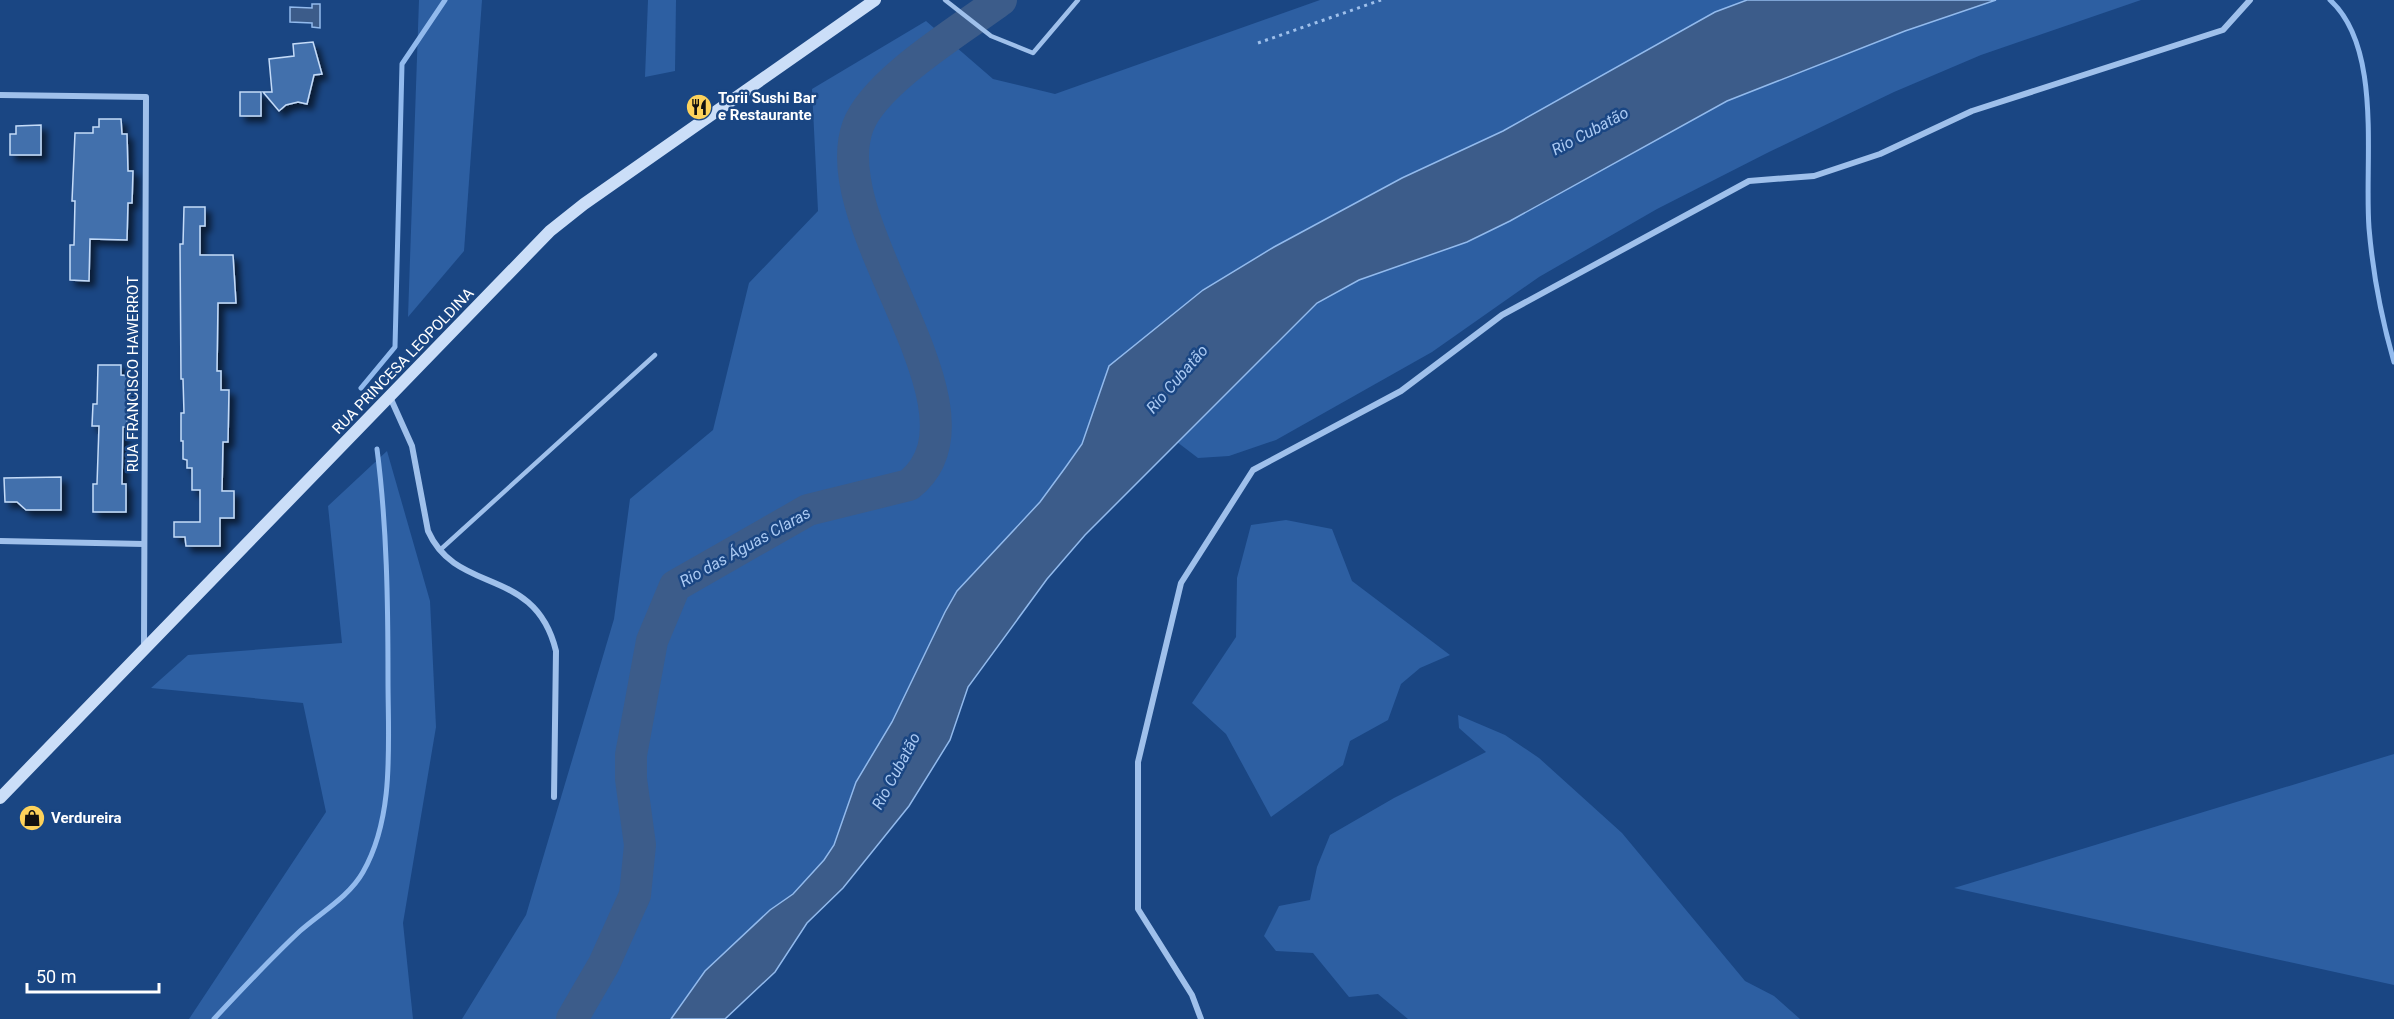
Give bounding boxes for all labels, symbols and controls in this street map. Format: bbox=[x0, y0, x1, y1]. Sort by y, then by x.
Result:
place label: Torii Sushi Bar e Restaurante bbox=[718, 89, 817, 124]
restaurant icon: Torii Sushi Bar e Restaurante bbox=[684, 92, 714, 122]
water label: Rio Cubatão bbox=[1548, 103, 1632, 159]
street label: RUA FRANCISCO HAWERROT bbox=[124, 276, 142, 472]
street label: RUA PRINCESA LEOPOLDINA bbox=[329, 284, 478, 438]
water label: Rio Cubatão bbox=[1142, 341, 1212, 417]
water label: Rio das Águas Claras bbox=[676, 503, 814, 591]
water label: Rio Cubatão bbox=[868, 729, 924, 813]
shop icon: Verdureira bbox=[17, 803, 47, 833]
place label: Verdureira bbox=[51, 809, 121, 827]
scale bar bbox=[27, 956, 159, 994]
text: 50 m bbox=[36, 966, 76, 987]

